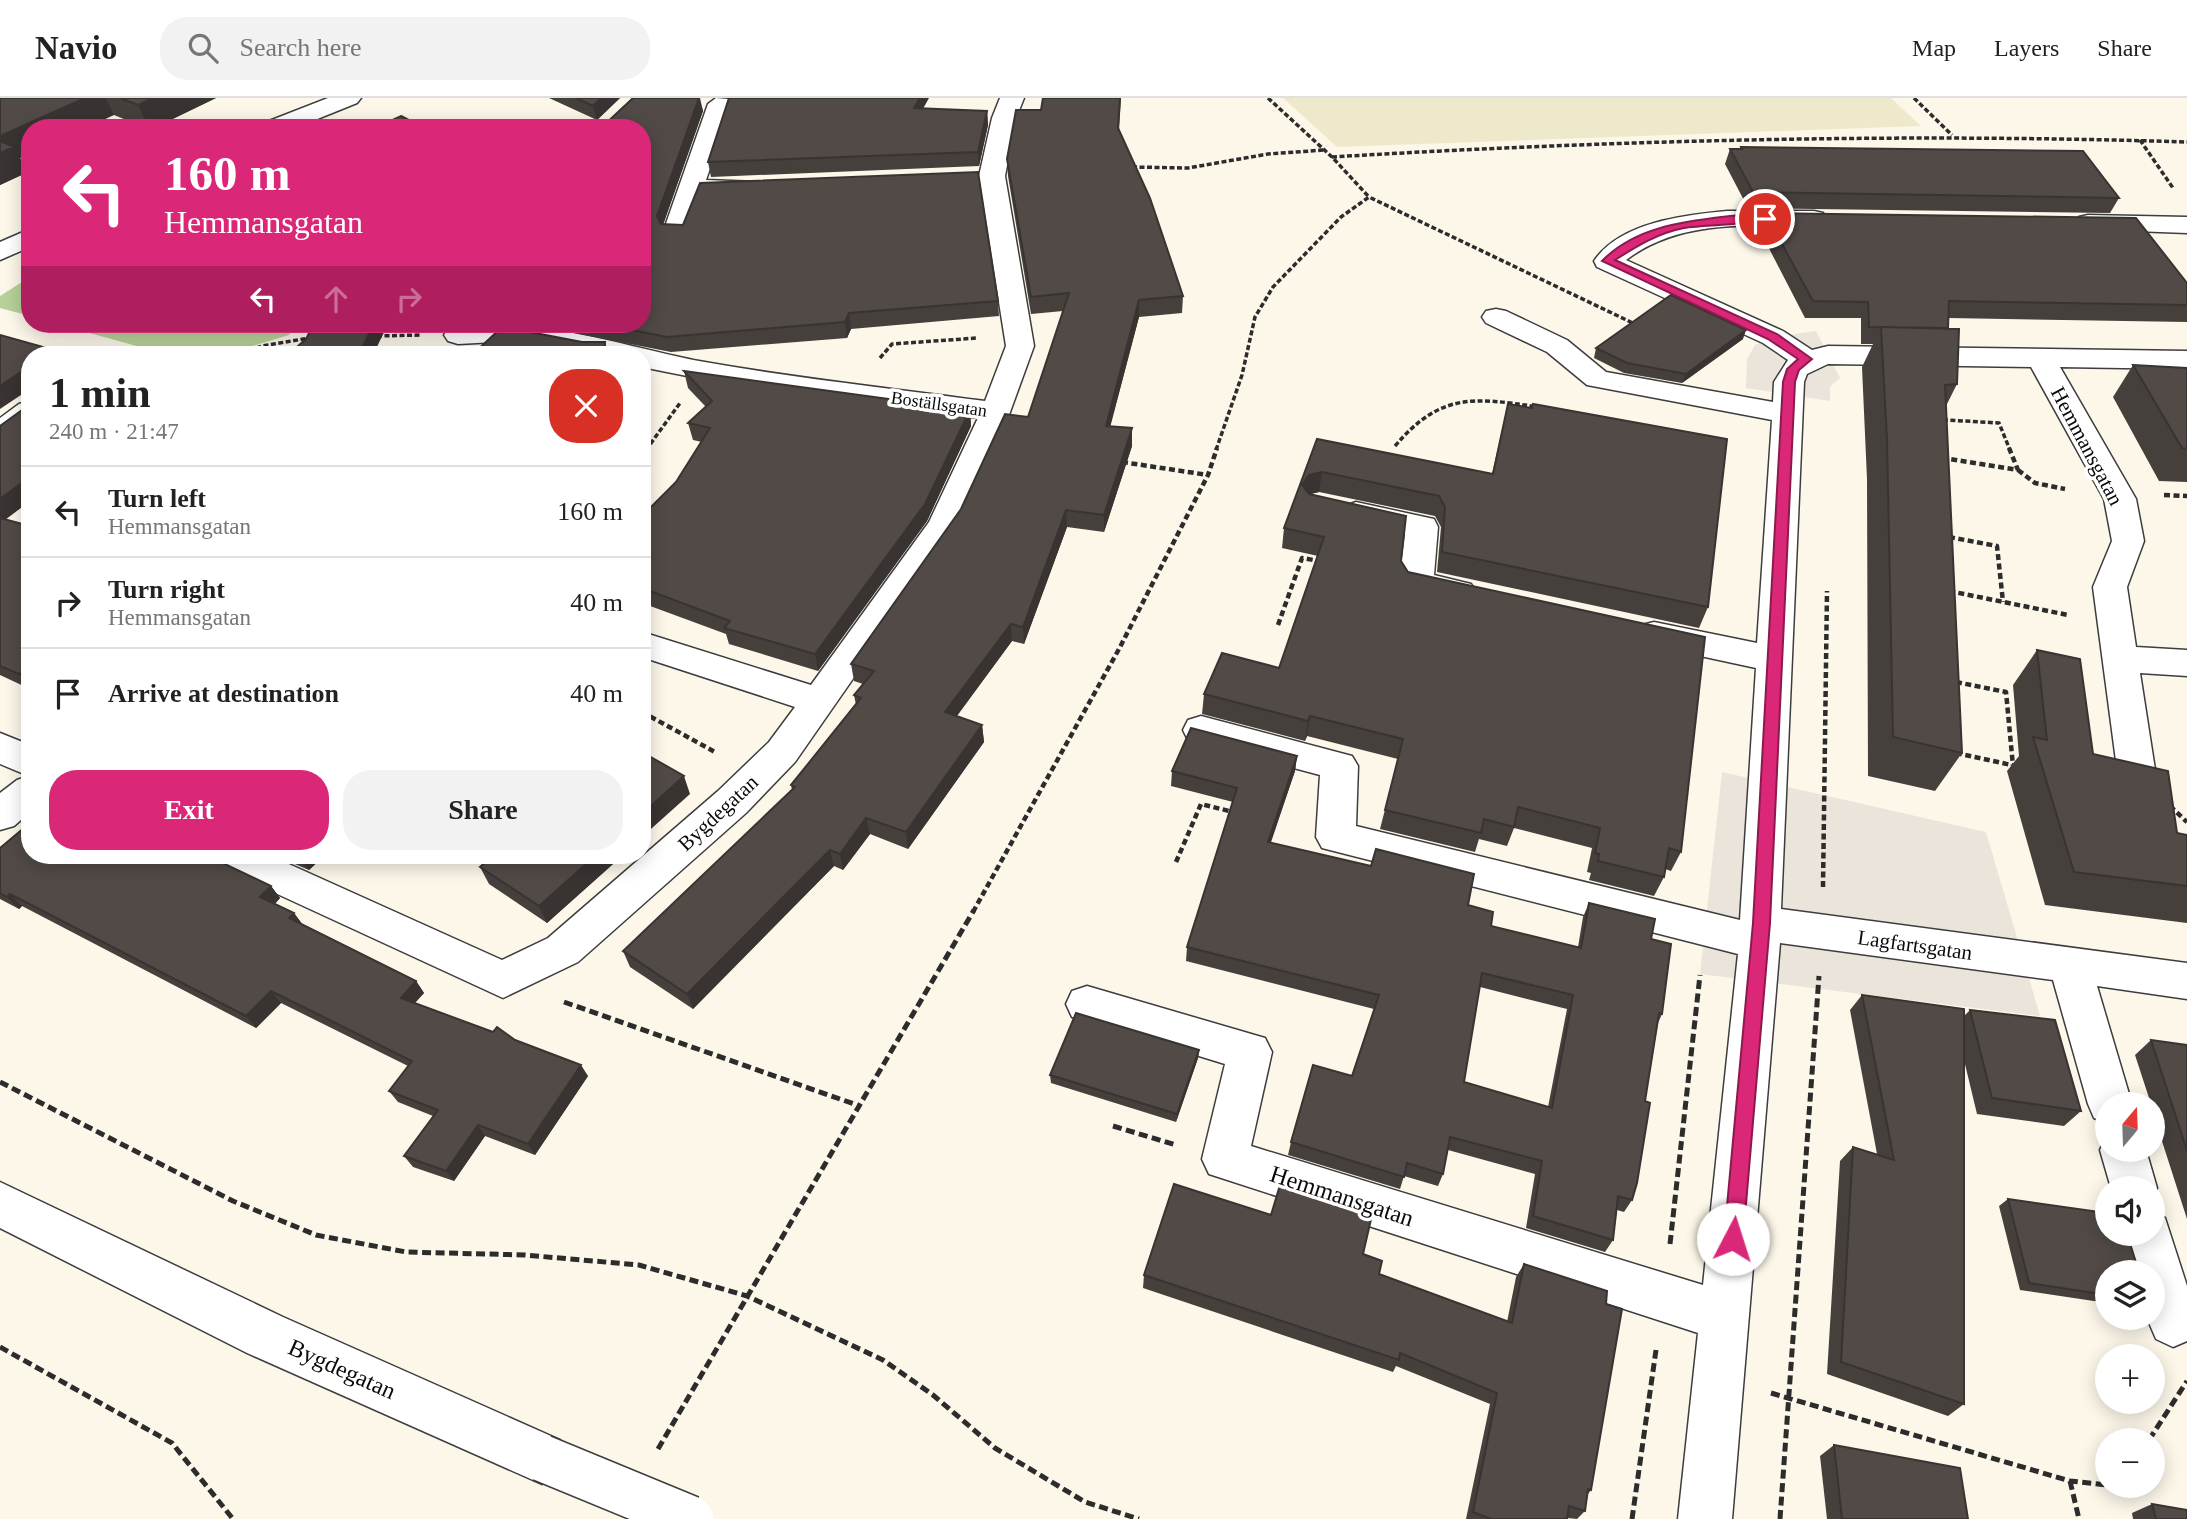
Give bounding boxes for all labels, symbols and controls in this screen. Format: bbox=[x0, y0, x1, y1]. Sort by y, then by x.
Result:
search box bbox=[160, 17, 650, 80]
icon: search bbox=[184, 29, 222, 67]
text: Navio bbox=[35, 30, 118, 66]
text: Search here bbox=[240, 33, 361, 62]
text: Map bbox=[1912, 35, 1956, 61]
text: Layers bbox=[1994, 35, 2059, 61]
text: Share bbox=[2097, 35, 2152, 61]
text: 160 m bbox=[164, 146, 291, 201]
icon: left bbox=[49, 147, 140, 238]
pin bbox=[1735, 189, 1795, 249]
icon: arrive bbox=[1746, 200, 1784, 238]
text: Hemmansgatan bbox=[164, 204, 363, 240]
icon: left bbox=[244, 280, 282, 318]
icon: ahead bbox=[317, 280, 355, 318]
icon: right bbox=[390, 280, 428, 318]
button: close bbox=[549, 369, 623, 443]
text: 1 min bbox=[49, 370, 151, 416]
street label: Hemmansgatan bbox=[2046, 383, 2128, 510]
street label: Boställsgatan bbox=[890, 387, 988, 421]
text: 240 m · 21:47 bbox=[49, 419, 179, 444]
text: Turn left bbox=[108, 484, 206, 513]
icon: left bbox=[49, 493, 87, 531]
text: 160 m bbox=[557, 497, 623, 526]
text: Hemmansgatan bbox=[108, 514, 251, 539]
text: Turn right bbox=[108, 575, 225, 604]
icon: right bbox=[49, 584, 87, 622]
text: 40 m bbox=[570, 588, 623, 617]
text: Hemmansgatan bbox=[108, 605, 251, 630]
icon: arrive bbox=[49, 675, 87, 713]
text: Arrive at destination bbox=[108, 679, 339, 708]
text: 40 m bbox=[570, 679, 623, 708]
button: Exit bbox=[49, 770, 329, 850]
button: Share bbox=[343, 770, 623, 850]
street label: Bygdegatan bbox=[673, 770, 763, 856]
street label: Lagfartsgatan bbox=[1856, 925, 1974, 965]
north arrow bbox=[2095, 1092, 2165, 1162]
map controls bbox=[2095, 1092, 2165, 1498]
street label: Hemmansgatan bbox=[1267, 1161, 1417, 1231]
button: sound bbox=[2095, 1176, 2165, 1246]
position arrow bbox=[1696, 1202, 1770, 1276]
button: layers bbox=[2095, 1260, 2165, 1330]
street label: Bygdegatan bbox=[284, 1334, 400, 1404]
button: + bbox=[2095, 1344, 2165, 1414]
button: − bbox=[2095, 1428, 2165, 1498]

